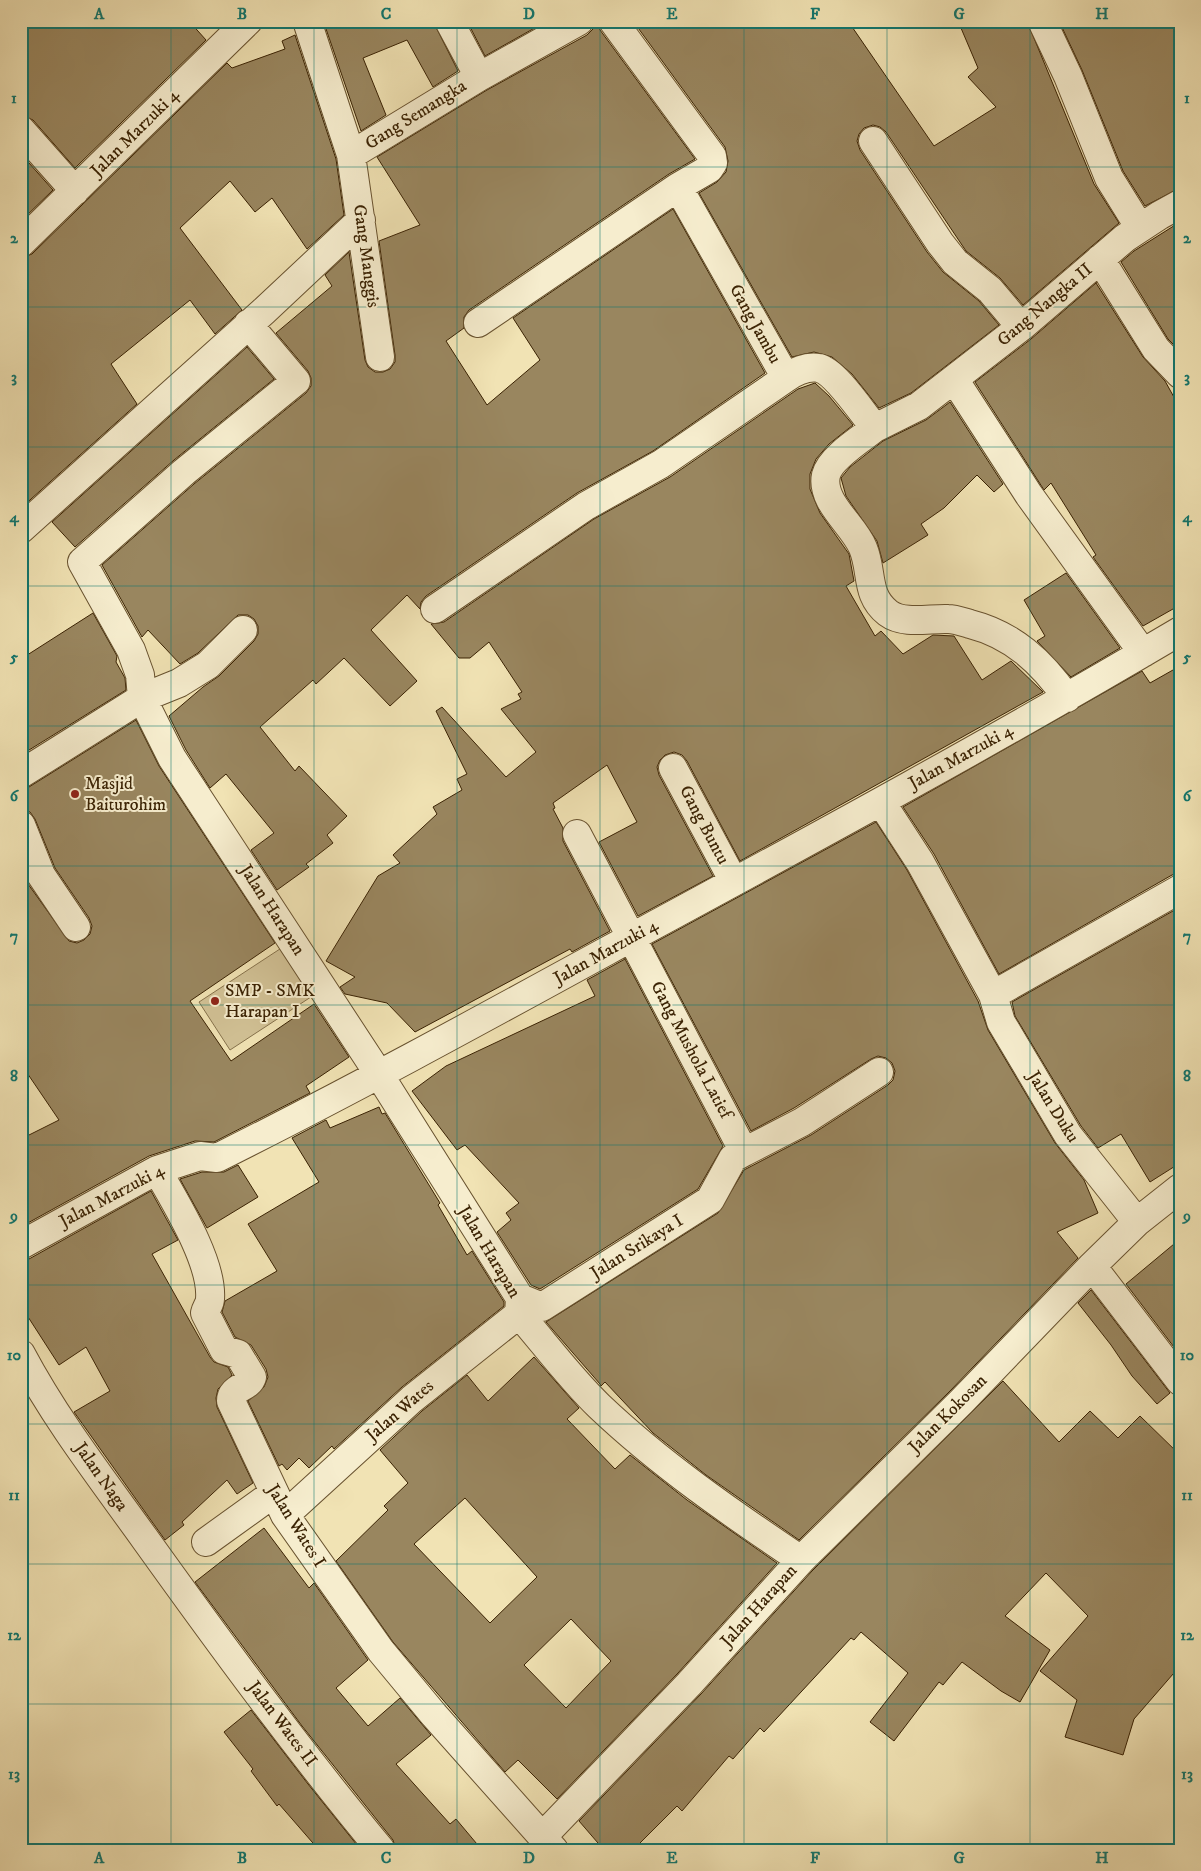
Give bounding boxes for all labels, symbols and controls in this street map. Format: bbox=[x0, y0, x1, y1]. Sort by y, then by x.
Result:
text: A bbox=[93, 4, 105, 24]
text: B bbox=[237, 4, 247, 24]
text: C bbox=[381, 4, 391, 24]
text: D bbox=[523, 4, 535, 24]
text: E bbox=[666, 4, 678, 24]
text: F bbox=[810, 4, 820, 24]
text: G bbox=[953, 4, 965, 24]
text: H bbox=[1095, 4, 1109, 24]
street label: Gang Semangka bbox=[361, 75, 471, 155]
street label: Jalan Marzuki 4 bbox=[85, 84, 184, 183]
text: 1 bbox=[11, 88, 17, 108]
text: 1 bbox=[1184, 88, 1190, 108]
street label: Gang Manggis bbox=[348, 203, 384, 309]
text: 2 bbox=[10, 228, 19, 248]
text: 2 bbox=[1183, 228, 1192, 248]
street label: Gang Nangka II bbox=[993, 259, 1097, 351]
street label: Gang Jambu bbox=[724, 280, 786, 368]
text: 3 bbox=[11, 367, 17, 387]
text: 3 bbox=[1184, 367, 1190, 387]
text: 4 bbox=[8, 507, 19, 527]
text: 4 bbox=[1181, 507, 1192, 527]
text: 5 bbox=[9, 647, 18, 667]
text: 5 bbox=[1182, 647, 1191, 667]
street label: Jalan Marzuki 4 bbox=[903, 719, 1018, 796]
place label: Masjid Baiturohim bbox=[85, 773, 166, 816]
street label: Gang Buntu bbox=[674, 782, 734, 868]
text: 6 bbox=[10, 786, 20, 806]
text: 6 bbox=[1183, 786, 1193, 806]
marker: Masjid Baiturohim bbox=[69, 788, 81, 800]
street label: Jalan Harapan bbox=[233, 859, 310, 960]
street label: Jalan Marzuki 4 bbox=[548, 914, 663, 991]
text: 7 bbox=[10, 926, 18, 946]
text: 7 bbox=[1183, 926, 1191, 946]
street label: Gang Mushola Latief bbox=[646, 978, 738, 1125]
place label: SMP - SMK Harapan I bbox=[225, 980, 315, 1023]
marker: SMP - SMK Harapan I bbox=[209, 995, 221, 1007]
street label: Jalan Duku bbox=[1021, 1065, 1084, 1147]
text: 8 bbox=[10, 1066, 18, 1086]
text: 8 bbox=[1183, 1066, 1191, 1086]
street label: Jalan Marzuki 4 bbox=[54, 1159, 169, 1234]
street label: Jalan Harapan bbox=[452, 1200, 526, 1303]
text: 9 bbox=[9, 1206, 18, 1226]
text: 9 bbox=[1182, 1206, 1191, 1226]
street label: Jalan Srikaya I bbox=[585, 1210, 688, 1285]
text: 10 bbox=[7, 1345, 22, 1365]
text: 10 bbox=[1180, 1345, 1195, 1365]
street label: Jalan Kokosan bbox=[903, 1370, 992, 1459]
street label: Jalan Wates bbox=[360, 1375, 439, 1448]
street label: Jalan Naga bbox=[68, 1437, 133, 1516]
street label: Jalan Wates I bbox=[261, 1478, 330, 1572]
text: 11 bbox=[8, 1485, 20, 1505]
text: 11 bbox=[1181, 1485, 1193, 1505]
street label: Jalan Harapan bbox=[715, 1560, 802, 1653]
text: 12 bbox=[7, 1625, 22, 1645]
text: 12 bbox=[1180, 1625, 1195, 1645]
street label: Jalan Wates II bbox=[241, 1675, 321, 1771]
text: 13 bbox=[8, 1764, 20, 1784]
text: 13 bbox=[1181, 1764, 1193, 1784]
text: A bbox=[93, 1848, 105, 1868]
text: B bbox=[237, 1848, 247, 1868]
text: C bbox=[381, 1848, 391, 1868]
text: D bbox=[523, 1848, 535, 1868]
text: E bbox=[666, 1848, 678, 1868]
text: F bbox=[810, 1848, 820, 1868]
text: G bbox=[953, 1848, 965, 1868]
text: H bbox=[1095, 1848, 1109, 1868]

